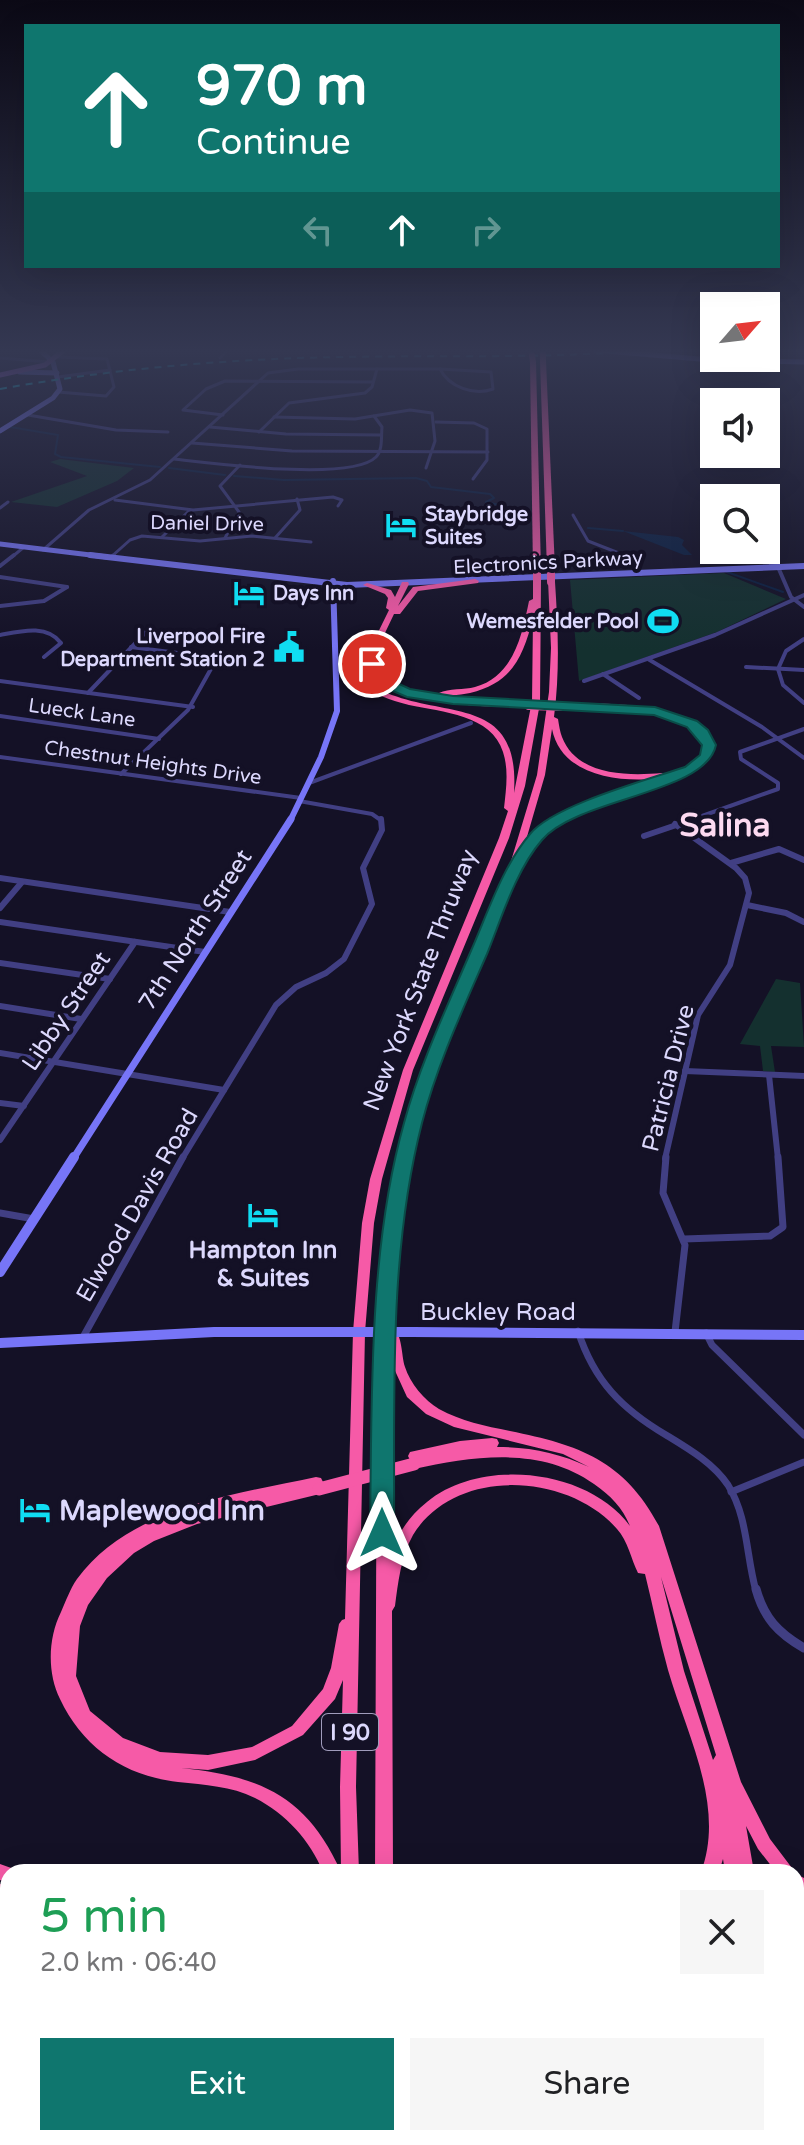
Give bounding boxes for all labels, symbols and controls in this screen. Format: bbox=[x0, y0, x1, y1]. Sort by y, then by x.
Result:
text: 970 m bbox=[196, 53, 367, 120]
icon: ahead bbox=[64, 56, 168, 160]
text: Continue bbox=[196, 121, 351, 164]
icon: left bbox=[296, 208, 340, 252]
icon: ahead bbox=[380, 208, 424, 252]
icon: right bbox=[464, 208, 508, 252]
north arrow bbox=[700, 292, 780, 372]
map controls bbox=[700, 292, 780, 564]
button: sound bbox=[700, 388, 780, 468]
button: search bbox=[700, 484, 780, 564]
place label: Staybridge Suites bbox=[425, 503, 528, 550]
hotel icon: Staybridge Suites bbox=[384, 508, 418, 542]
street label: Daniel Drive bbox=[150, 511, 264, 537]
street label: Electronics Parkway bbox=[453, 546, 644, 580]
hotel icon: Days Inn bbox=[232, 576, 266, 610]
place label: Days Inn bbox=[273, 582, 354, 606]
sports icon: Wemesfelder Pool bbox=[646, 604, 680, 638]
place label: Wemesfelder Pool bbox=[466, 610, 639, 634]
place label: Liverpool Fire Department Station 2 bbox=[60, 625, 265, 672]
public building icon: Liverpool Fire Department Station 2 bbox=[272, 630, 306, 664]
pin bbox=[338, 630, 406, 698]
icon: arrive bbox=[350, 642, 394, 686]
street label: Lueck Lane bbox=[27, 694, 137, 732]
street label: Chestnut Heights Drive bbox=[43, 736, 263, 790]
district label: Salina bbox=[679, 807, 771, 845]
street label: 7th North Street bbox=[132, 844, 258, 1016]
street label: New York State Thruway bbox=[357, 845, 484, 1115]
street label: Libby Street bbox=[16, 946, 117, 1076]
street label: Patricia Drive bbox=[636, 1002, 701, 1155]
street label: Elwood Davis Road bbox=[70, 1103, 205, 1307]
hotel icon: Hampton Inn & Suites bbox=[246, 1198, 280, 1232]
place label: Hampton Inn & Suites bbox=[189, 1236, 337, 1293]
street label: Buckley Road bbox=[420, 1298, 576, 1327]
position arrow bbox=[340, 1491, 424, 1575]
hotel icon: Maplewood Inn bbox=[18, 1493, 52, 1527]
place label: Maplewood Inn bbox=[59, 1494, 265, 1528]
road number: I 90 bbox=[322, 1714, 378, 1750]
text: 5 min bbox=[40, 1888, 168, 1946]
button: close bbox=[680, 1890, 764, 1974]
text: 2.0 km · 06:40 bbox=[40, 1947, 217, 1978]
button: Exit bbox=[40, 2038, 394, 2130]
button: Share bbox=[410, 2038, 764, 2130]

